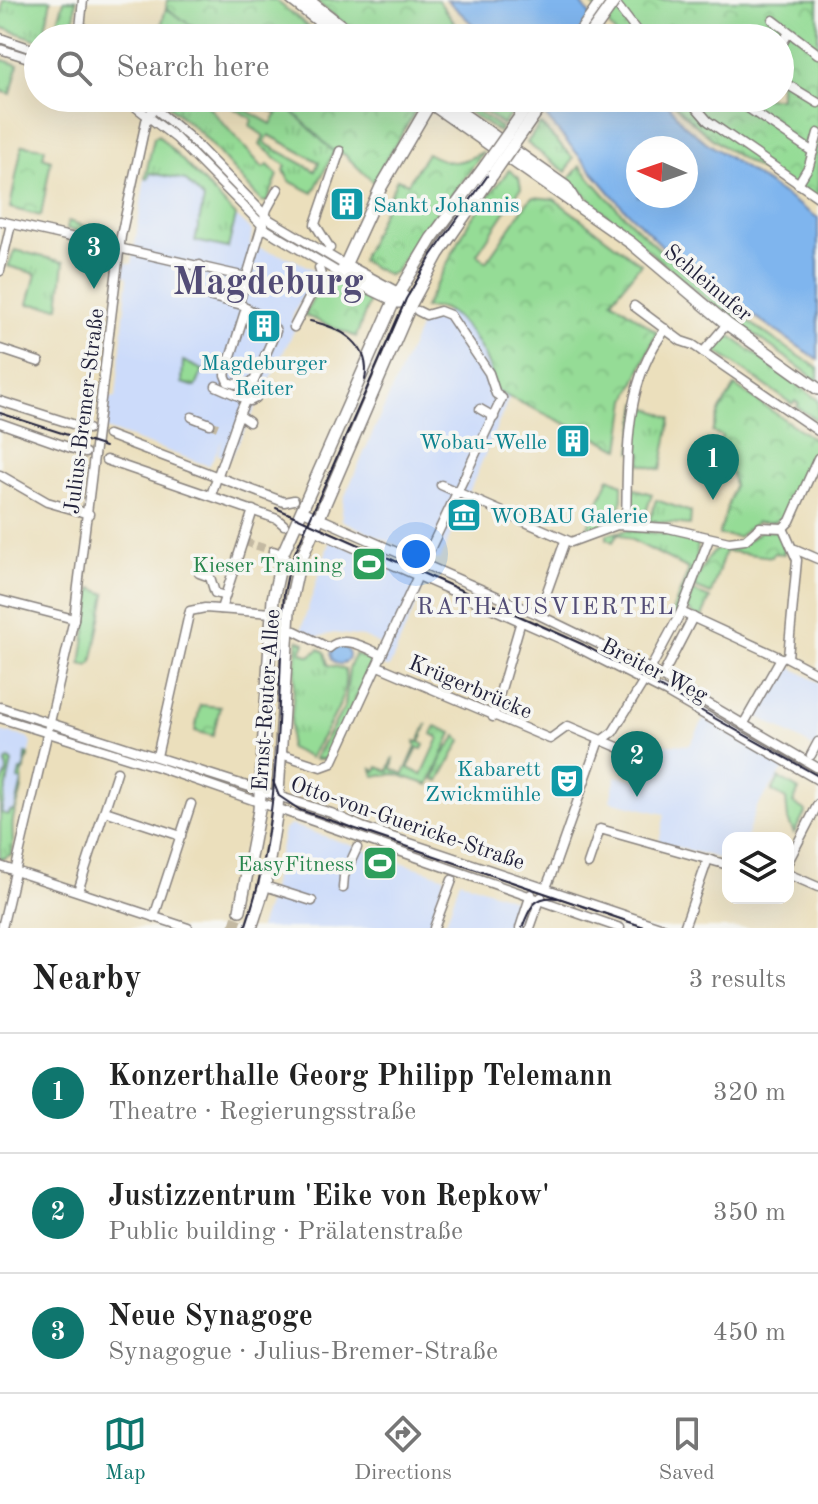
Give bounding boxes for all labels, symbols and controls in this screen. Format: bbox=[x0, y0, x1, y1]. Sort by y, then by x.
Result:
search box bbox=[24, 24, 794, 112]
icon: search bbox=[52, 46, 96, 90]
text: Search here bbox=[116, 53, 270, 83]
north arrow bbox=[626, 136, 698, 208]
building icon: Sankt Johannis bbox=[328, 185, 366, 223]
place label: Sankt Johannis bbox=[373, 195, 520, 217]
pin: 3 bbox=[68, 223, 120, 289]
street label: Schleinufer bbox=[660, 241, 756, 326]
district label: Magdeburg bbox=[172, 265, 364, 303]
street label: Julius-Bremer-Straße bbox=[61, 307, 109, 515]
building icon: Magdeburger Reiter bbox=[245, 307, 283, 345]
place label: Magdeburger Reiter bbox=[201, 353, 327, 400]
building icon: Wobau-Welle bbox=[554, 422, 592, 460]
place label: Wobau-Welle bbox=[419, 432, 547, 454]
pin: 1 bbox=[687, 434, 739, 500]
museum icon: WOBAU Galerie bbox=[445, 496, 483, 534]
place label: WOBAU Galerie bbox=[490, 506, 648, 528]
your location bbox=[396, 534, 436, 574]
sports icon: Kieser Training bbox=[350, 545, 388, 583]
place label: Kieser Training bbox=[192, 555, 343, 577]
district label: RATHAUSVIERTEL bbox=[417, 596, 675, 620]
street label: Ernst-Reuter-Allee bbox=[250, 608, 284, 792]
street label: Breiter Weg bbox=[597, 635, 711, 707]
street label: Krügerbrücke bbox=[405, 652, 535, 724]
pin: 2 bbox=[611, 731, 663, 797]
place label: Kabarett Zwickmühle bbox=[425, 759, 541, 806]
theatre icon: Kabarett Zwickmühle bbox=[548, 762, 586, 800]
street label: Otto-von-Guericke-Straße bbox=[287, 773, 527, 874]
map controls bbox=[722, 832, 794, 904]
button: layers bbox=[722, 832, 794, 904]
sports icon: EasyFitness bbox=[361, 844, 399, 882]
place label: EasyFitness bbox=[237, 854, 354, 876]
text: Nearby bbox=[32, 963, 142, 997]
text: 3 results bbox=[688, 967, 786, 993]
text: Konzerthalle Georg Philipp Telemann bbox=[108, 1062, 612, 1092]
text: 1 bbox=[50, 1080, 66, 1106]
text: 320 m bbox=[713, 1080, 786, 1106]
text: Theatre · Regierungsstraße bbox=[108, 1099, 416, 1125]
text: Justizzentrum 'Eike von Repkow' bbox=[108, 1182, 550, 1212]
text: 2 bbox=[50, 1200, 66, 1226]
text: 350 m bbox=[713, 1200, 786, 1226]
text: Public building · Prälatenstraße bbox=[108, 1219, 463, 1245]
text: Neue Synagoge bbox=[108, 1302, 313, 1332]
text: 3 bbox=[50, 1320, 66, 1346]
text: 450 m bbox=[713, 1320, 786, 1346]
text: Synagogue · Julius-Bremer-Straße bbox=[108, 1339, 498, 1365]
tab: Map bbox=[103, 1412, 147, 1487]
tab: Directions bbox=[354, 1412, 452, 1487]
tab: Saved bbox=[659, 1412, 715, 1487]

